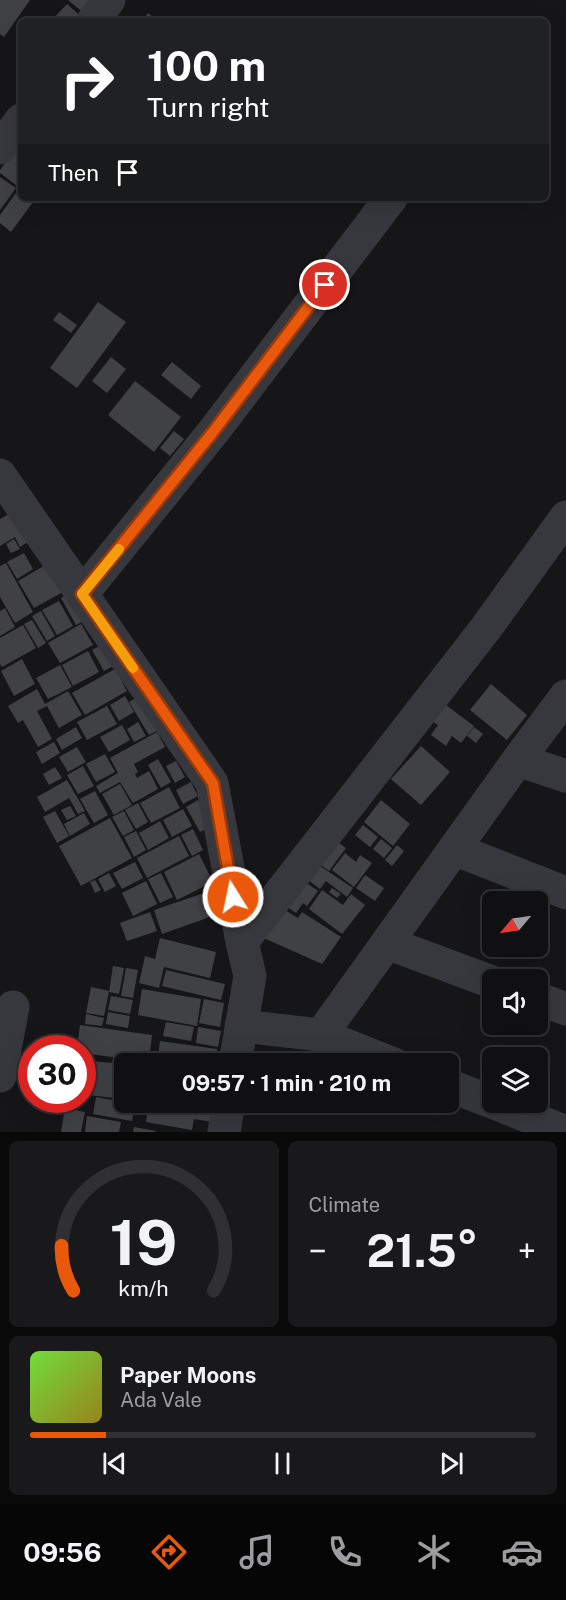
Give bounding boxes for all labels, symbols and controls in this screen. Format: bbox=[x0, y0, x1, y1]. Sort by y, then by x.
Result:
text: 100 m bbox=[147, 41, 266, 90]
icon: right bbox=[48, 42, 126, 120]
text: Turn right bbox=[147, 91, 270, 123]
icon: arrive bbox=[111, 156, 144, 189]
text: Then bbox=[48, 160, 99, 186]
pin bbox=[299, 259, 350, 310]
icon: arrive bbox=[308, 268, 341, 301]
position arrow bbox=[201, 865, 265, 929]
north arrow bbox=[482, 891, 548, 957]
map controls bbox=[482, 891, 548, 1113]
button: sound bbox=[482, 969, 548, 1035]
speed limit sign: 30 bbox=[18, 1035, 96, 1113]
button: layers bbox=[482, 1047, 548, 1113]
text: 09:57 · 1 min · 210 m bbox=[182, 1070, 391, 1096]
text: Climate bbox=[309, 1193, 380, 1217]
text: 19 bbox=[110, 1206, 178, 1279]
text: 21.5° bbox=[366, 1224, 478, 1277]
text: − bbox=[309, 1232, 327, 1270]
text: + bbox=[518, 1232, 536, 1270]
text: km/h bbox=[119, 1276, 169, 1301]
text: Paper Moons bbox=[120, 1362, 256, 1388]
text: Ada Vale bbox=[120, 1388, 202, 1412]
icon: previous bbox=[98, 1447, 131, 1480]
icon: pause bbox=[266, 1447, 299, 1480]
icon: next bbox=[435, 1447, 468, 1480]
icon: directions bbox=[148, 1531, 190, 1573]
icon: music bbox=[236, 1531, 278, 1573]
icon: phone bbox=[324, 1531, 366, 1573]
icon: climate bbox=[413, 1531, 455, 1573]
icon: car bbox=[501, 1531, 543, 1573]
text: 09:56 bbox=[23, 1536, 102, 1568]

